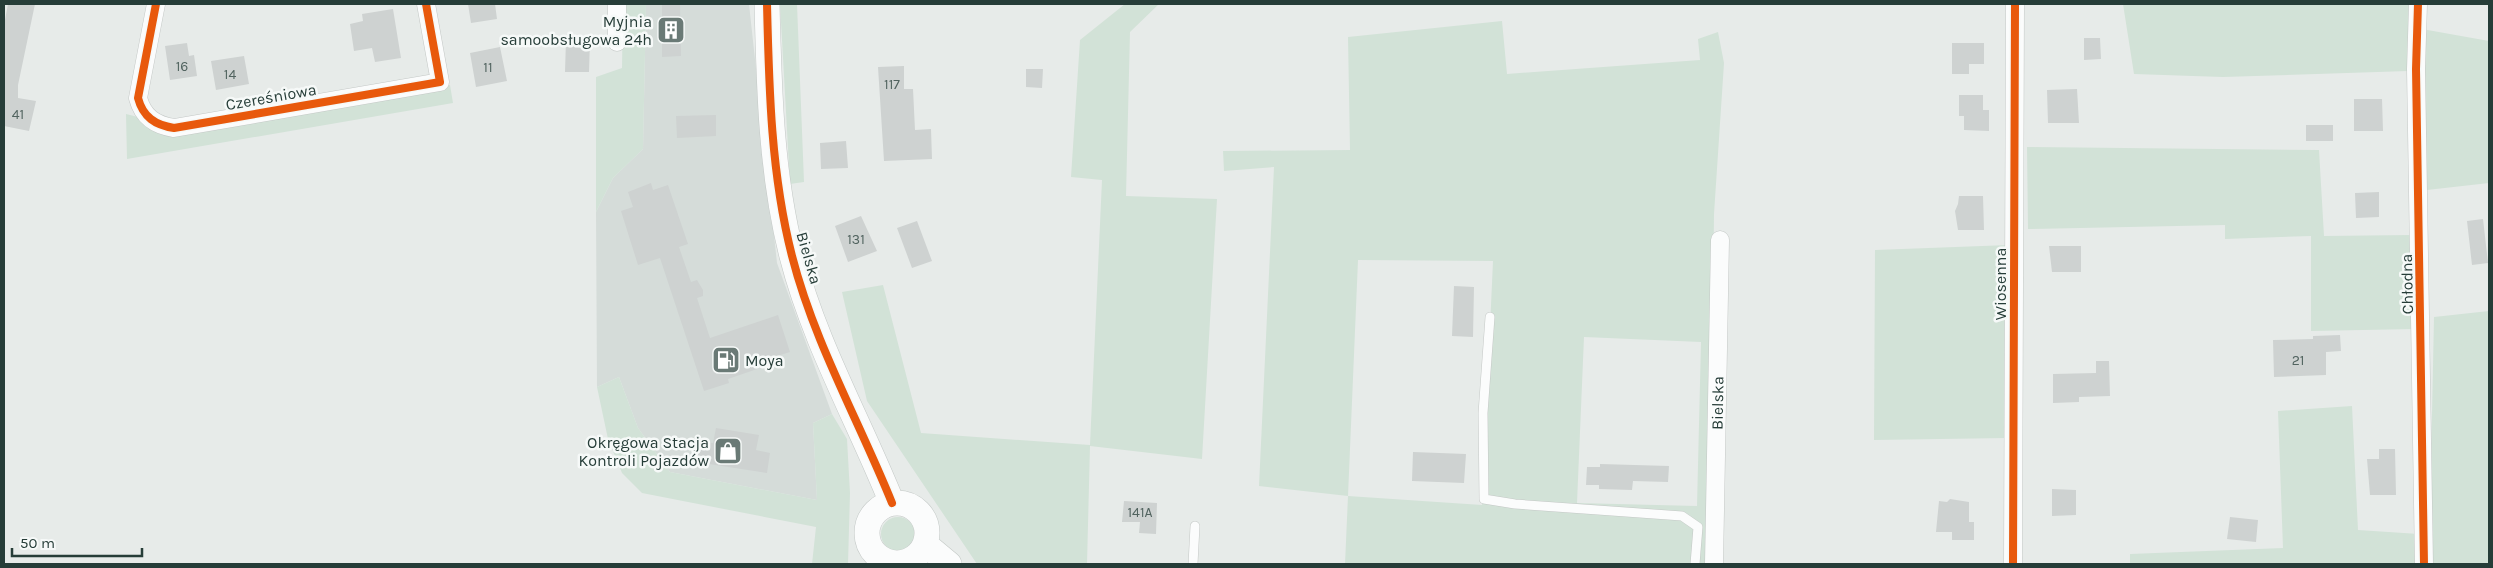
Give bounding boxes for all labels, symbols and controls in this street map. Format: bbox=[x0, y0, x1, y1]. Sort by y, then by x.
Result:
place label: Myjnia samoobsługowa 24h bbox=[500, 12, 652, 49]
building icon: Myjnia samoobsługowa 24h bbox=[656, 15, 686, 45]
house number: 16 bbox=[176, 58, 188, 75]
house number: 11 bbox=[483, 59, 493, 76]
house number: 14 bbox=[224, 66, 236, 83]
house number: 117 bbox=[884, 76, 900, 93]
street label: Czereśniowa bbox=[224, 80, 318, 114]
house number: 41 bbox=[12, 106, 24, 123]
street label: Bielska bbox=[792, 230, 826, 286]
house number: 131 bbox=[847, 231, 865, 248]
street label: Wiosenna bbox=[1991, 248, 2010, 320]
street label: Chłodna bbox=[2397, 254, 2417, 314]
fuel station icon: Moya bbox=[711, 345, 741, 375]
place label: Moya bbox=[745, 351, 784, 370]
house number: 21 bbox=[2292, 352, 2304, 369]
street label: Bielska bbox=[1707, 376, 1727, 430]
place label: Okręgowa Stacja Kontroli Pojazdów bbox=[578, 433, 709, 470]
shop icon: Okręgowa Stacja Kontroli Pojazdów bbox=[713, 436, 743, 466]
house number: 141A bbox=[1127, 504, 1153, 521]
scale bar bbox=[12, 526, 142, 558]
text: 50 m bbox=[20, 534, 55, 552]

